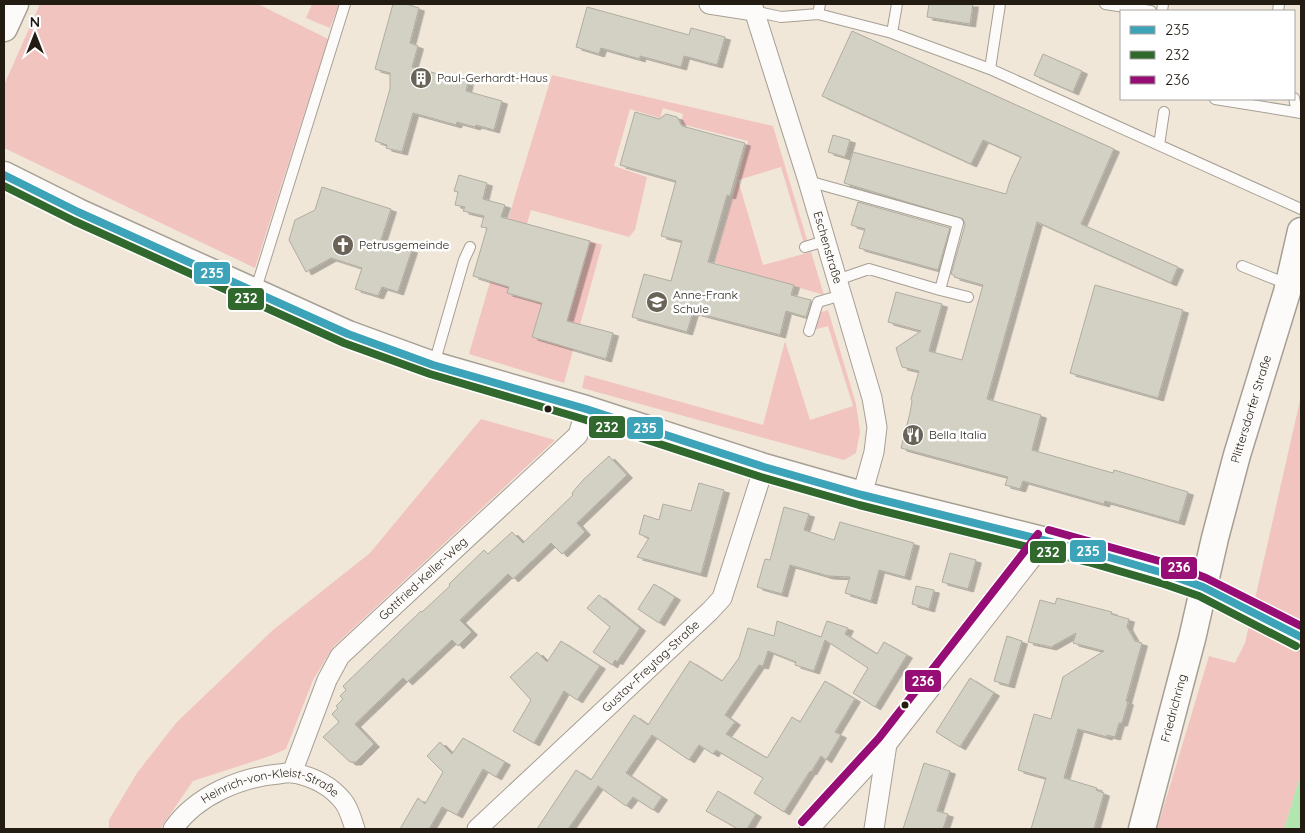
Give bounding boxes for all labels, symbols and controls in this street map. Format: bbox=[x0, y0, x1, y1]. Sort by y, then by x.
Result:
north arrow bbox=[10, 10, 60, 60]
legend bbox=[1120, 10, 1295, 100]
text: N bbox=[30, 13, 40, 31]
text: 235 bbox=[1165, 20, 1189, 39]
text: 232 bbox=[1165, 45, 1189, 64]
building icon: Paul-Gerhardt-Haus bbox=[409, 66, 433, 90]
place label: Paul-Gerhardt-Haus bbox=[437, 70, 548, 85]
text: 236 bbox=[1165, 70, 1189, 89]
street label: Eschenstraße bbox=[810, 209, 846, 286]
church icon: Petrusgemeinde bbox=[331, 233, 355, 257]
place label: Petrusgemeinde bbox=[359, 237, 449, 252]
line badge: 235 bbox=[193, 261, 231, 285]
text: 235 bbox=[200, 264, 224, 282]
line badge: 232 bbox=[227, 287, 265, 311]
place label: Anne-Frank Schule bbox=[673, 287, 738, 316]
text: 232 bbox=[234, 289, 258, 307]
school or university icon: Anne-Frank Schule bbox=[645, 290, 669, 314]
street label: Plittersdorfer Straße bbox=[1227, 353, 1274, 464]
unlabelled marker bbox=[543, 404, 553, 414]
line badge: 232 bbox=[588, 415, 626, 439]
line badge: 235 bbox=[626, 416, 664, 440]
text: 232 bbox=[595, 418, 619, 436]
text: 235 bbox=[633, 419, 657, 437]
restaurant icon: Bella Italia bbox=[901, 423, 925, 447]
place label: Bella Italia bbox=[929, 427, 987, 442]
street label: Gottfried-Keller-Weg bbox=[375, 534, 470, 623]
line badge: 235 bbox=[1069, 539, 1107, 563]
line badge: 232 bbox=[1029, 540, 1067, 564]
text: 235 bbox=[1076, 542, 1100, 560]
text: 232 bbox=[1036, 543, 1060, 561]
line badge: 236 bbox=[1160, 556, 1198, 580]
text: 236 bbox=[1167, 558, 1191, 576]
street label: Gustav-Freytag-Straße bbox=[599, 617, 702, 715]
line badge: 236 bbox=[904, 669, 942, 693]
text: 236 bbox=[911, 672, 935, 690]
street label: Friedrichring bbox=[1157, 672, 1189, 744]
unlabelled marker bbox=[900, 700, 910, 710]
text: Heinrich-von-Kleist-Straße bbox=[198, 764, 343, 806]
street label: Heinrich-von-Kleist-Straße bbox=[196, 791, 342, 813]

